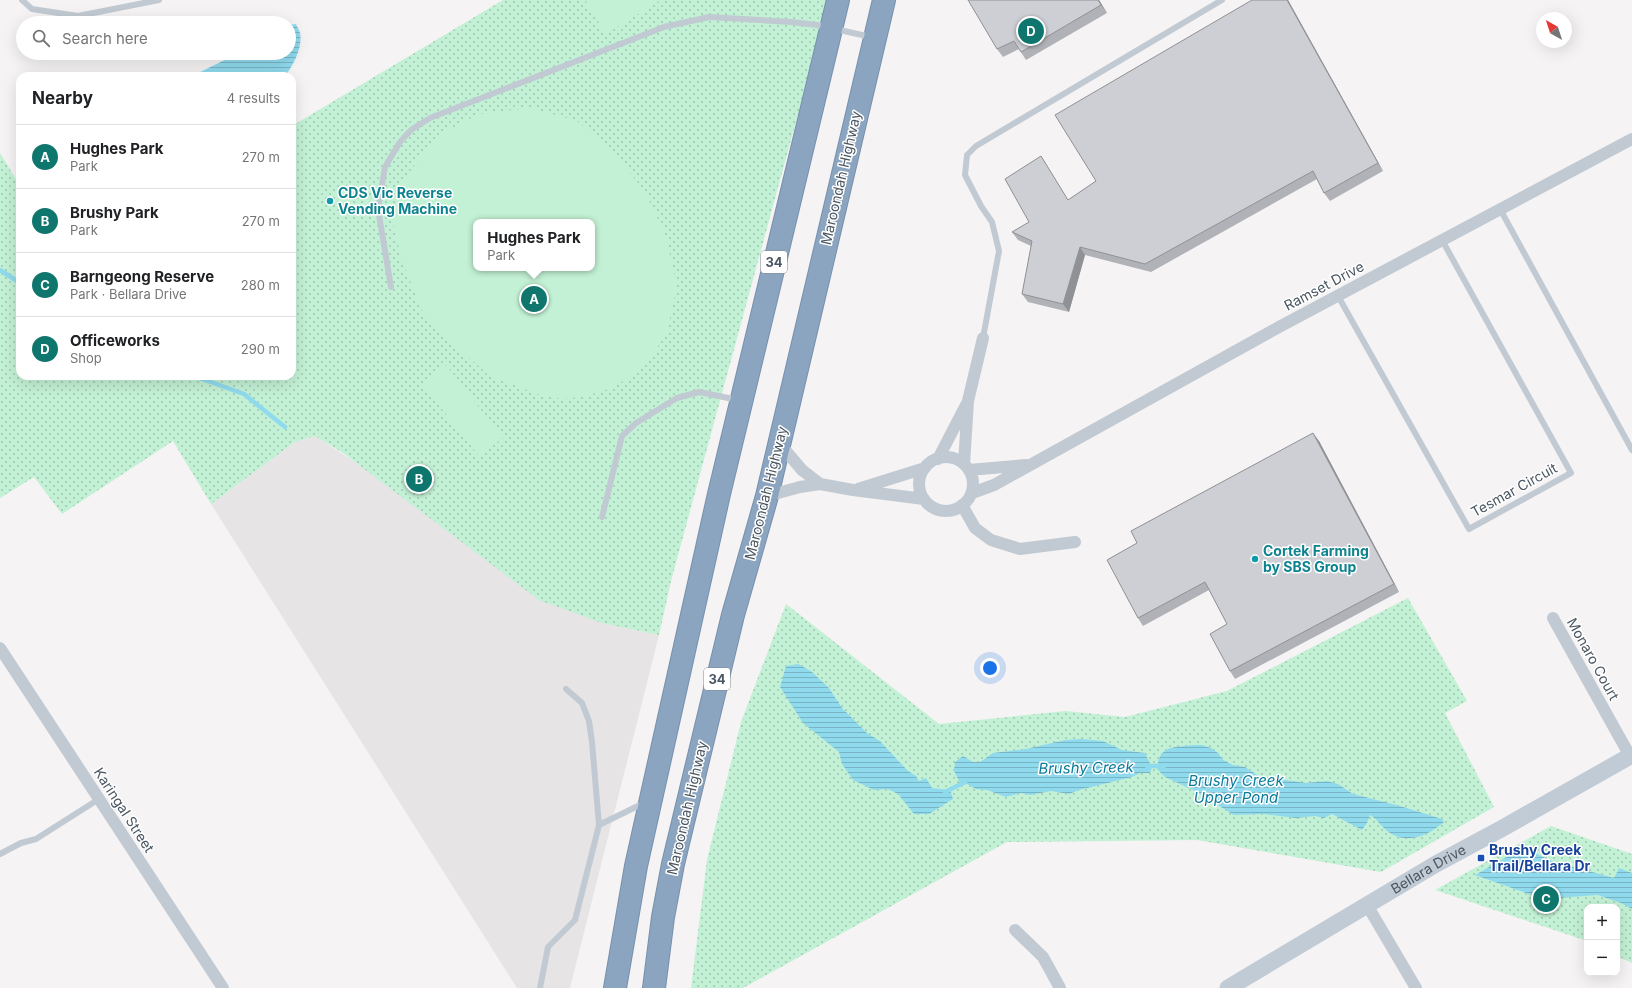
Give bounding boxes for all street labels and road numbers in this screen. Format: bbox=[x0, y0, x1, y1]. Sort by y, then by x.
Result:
street label: Maroondah Highway bbox=[817, 109, 864, 246]
road number: 34 bbox=[761, 251, 787, 273]
street label: Ramset Drive bbox=[1281, 257, 1367, 314]
street label: Maroondah Highway bbox=[741, 424, 790, 561]
street label: Tesmar Circuit bbox=[1468, 459, 1560, 520]
street label: Monaro Court bbox=[1564, 615, 1623, 703]
road number: 34 bbox=[704, 668, 730, 690]
street label: Maroondah Highway bbox=[663, 739, 710, 876]
street label: Karingal Street bbox=[91, 764, 158, 856]
street label: Bellara Drive bbox=[1388, 841, 1469, 897]

